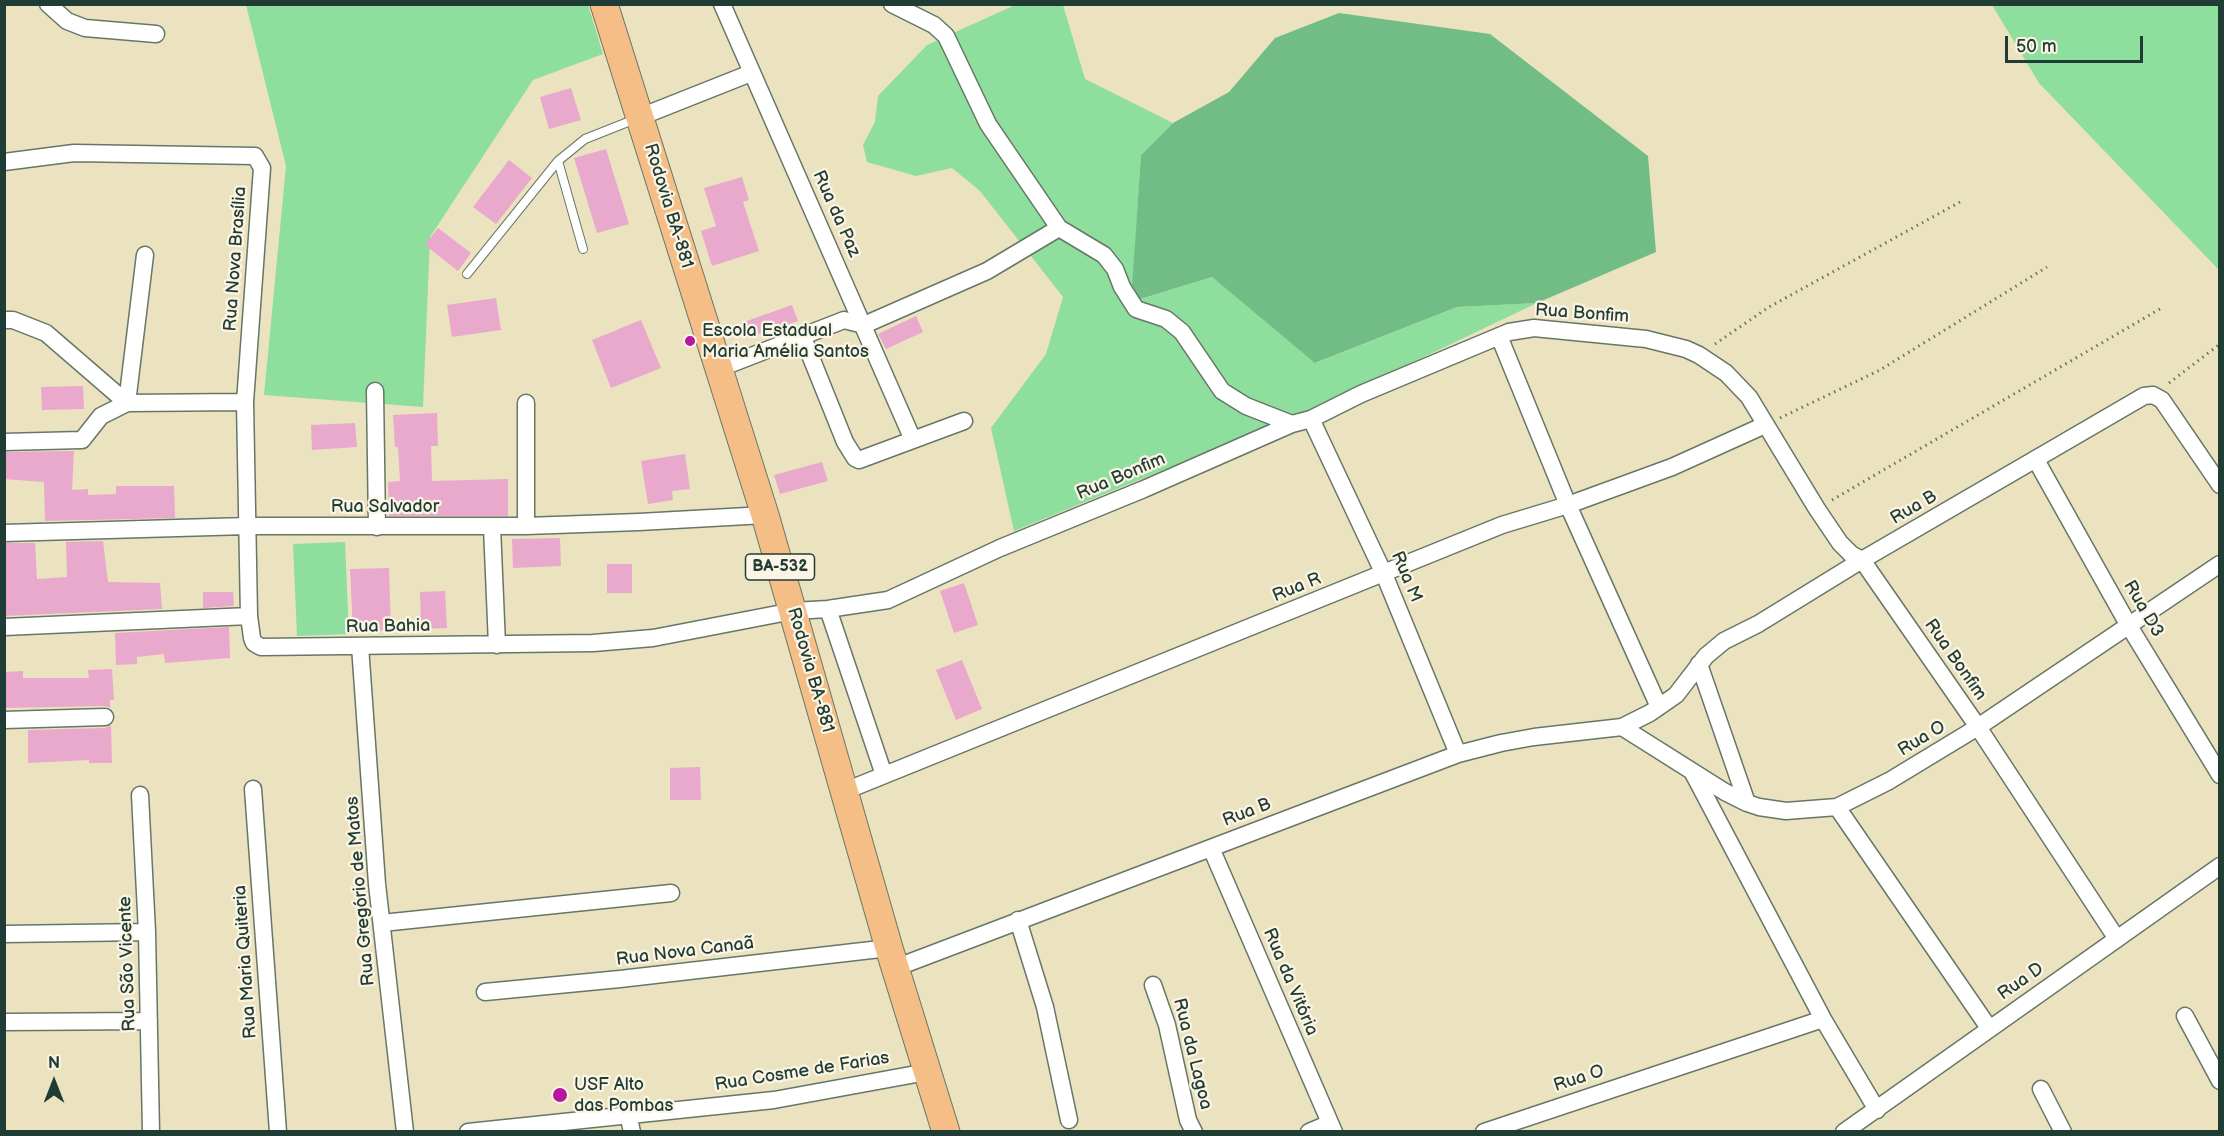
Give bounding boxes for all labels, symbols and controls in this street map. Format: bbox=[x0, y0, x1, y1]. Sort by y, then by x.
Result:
scale bar bbox=[2008, 24, 2146, 62]
text: 50 m bbox=[2016, 36, 2057, 57]
street label: Rodovia BA-881 bbox=[639, 141, 697, 271]
street label: Rua da Paz bbox=[807, 167, 865, 261]
street label: Rua Nova Brasília bbox=[220, 186, 252, 332]
street label: Rua Bonfim bbox=[1534, 300, 1630, 328]
place label: Escola Estadual Maria Amélia Santos bbox=[702, 320, 869, 362]
marker: Escola Estadual Maria Amélia Santos bbox=[683, 334, 697, 348]
street label: Rua Bonfim bbox=[1073, 449, 1169, 505]
street label: Rua B bbox=[1887, 486, 1941, 530]
street label: Rua Salvador bbox=[331, 496, 439, 518]
street label: Rua M bbox=[1386, 548, 1426, 606]
road number: BA-532 bbox=[746, 554, 814, 580]
street label: Rua R bbox=[1269, 568, 1325, 608]
street label: Rua D3 bbox=[2118, 577, 2168, 641]
street label: Rodovia BA-881 bbox=[782, 605, 838, 735]
street label: Rua Bahia bbox=[345, 615, 431, 639]
street label: Rua Bonfim bbox=[1919, 615, 1991, 705]
street label: Rua O bbox=[1894, 716, 1950, 762]
street label: Rua B bbox=[1220, 794, 1274, 832]
street label: Rua Gregório de Matos bbox=[342, 795, 380, 987]
street label: Rua Maria Quiteria bbox=[230, 884, 262, 1040]
street label: Rua São Vicente bbox=[115, 896, 141, 1032]
street label: Rua da Vitória bbox=[1258, 925, 1322, 1039]
street label: Rua Nova Canaã bbox=[615, 933, 755, 971]
street label: Rua D bbox=[1994, 959, 2048, 1005]
street label: Rua da Lagoa bbox=[1168, 996, 1216, 1112]
street label: Rua Cosme de Farias bbox=[713, 1048, 891, 1096]
north arrow bbox=[24, 1052, 84, 1112]
text: N bbox=[48, 1054, 60, 1073]
street label: Rua O bbox=[1551, 1061, 1607, 1097]
place label: USF Alto das Pombas bbox=[574, 1074, 673, 1116]
marker: USF Alto das Pombas bbox=[551, 1086, 569, 1104]

